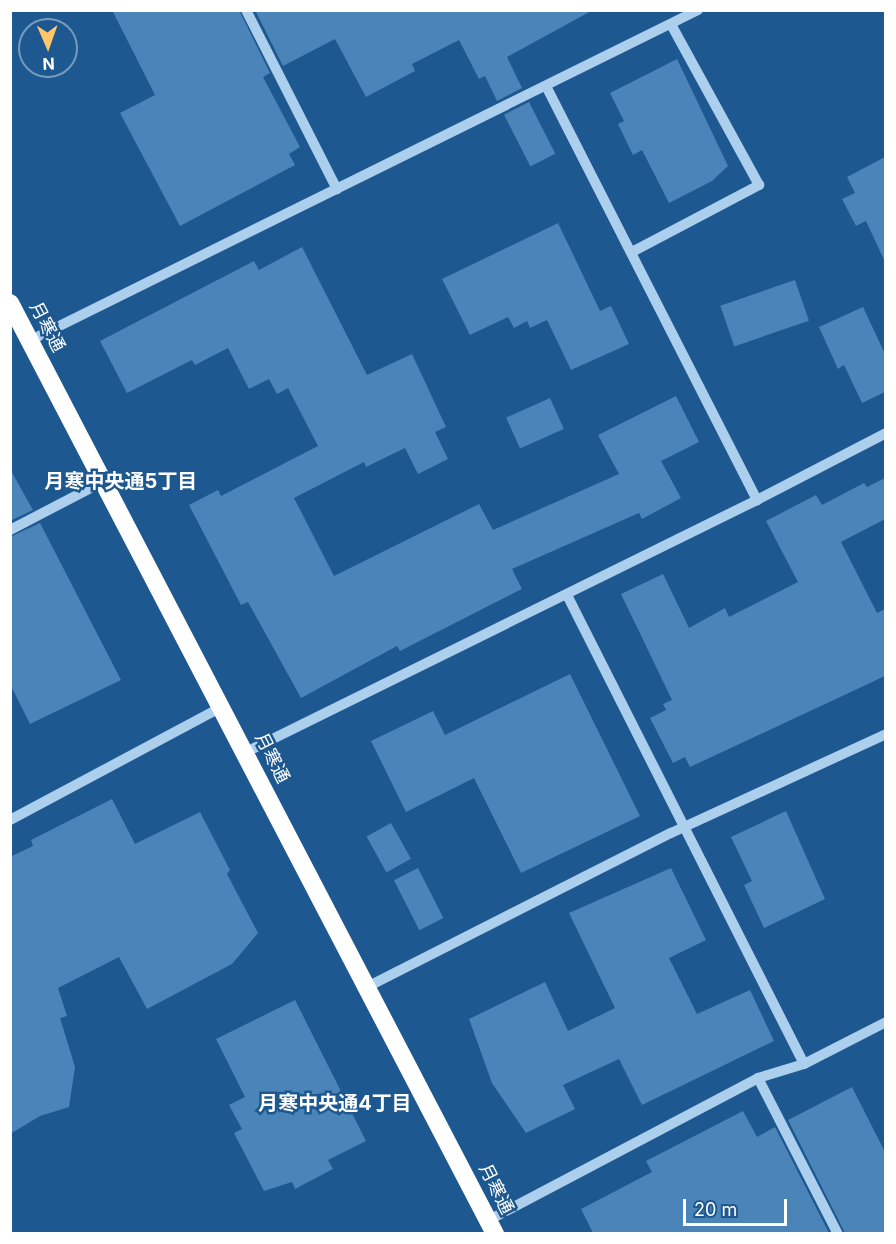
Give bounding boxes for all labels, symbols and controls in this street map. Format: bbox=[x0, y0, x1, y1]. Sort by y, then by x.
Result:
north arrow bbox=[18, 18, 78, 78]
text: N bbox=[42, 54, 55, 74]
street label: 月寒通 bbox=[25, 298, 69, 356]
district label: 月寒中央通5丁目 bbox=[45, 469, 197, 493]
street label: 月寒通 bbox=[250, 729, 294, 787]
district label: 月寒中央通4丁目 bbox=[258, 1091, 412, 1115]
street label: 月寒通 bbox=[474, 1160, 518, 1218]
scale bar bbox=[686, 1187, 790, 1225]
text: 20 m bbox=[694, 1199, 737, 1220]

